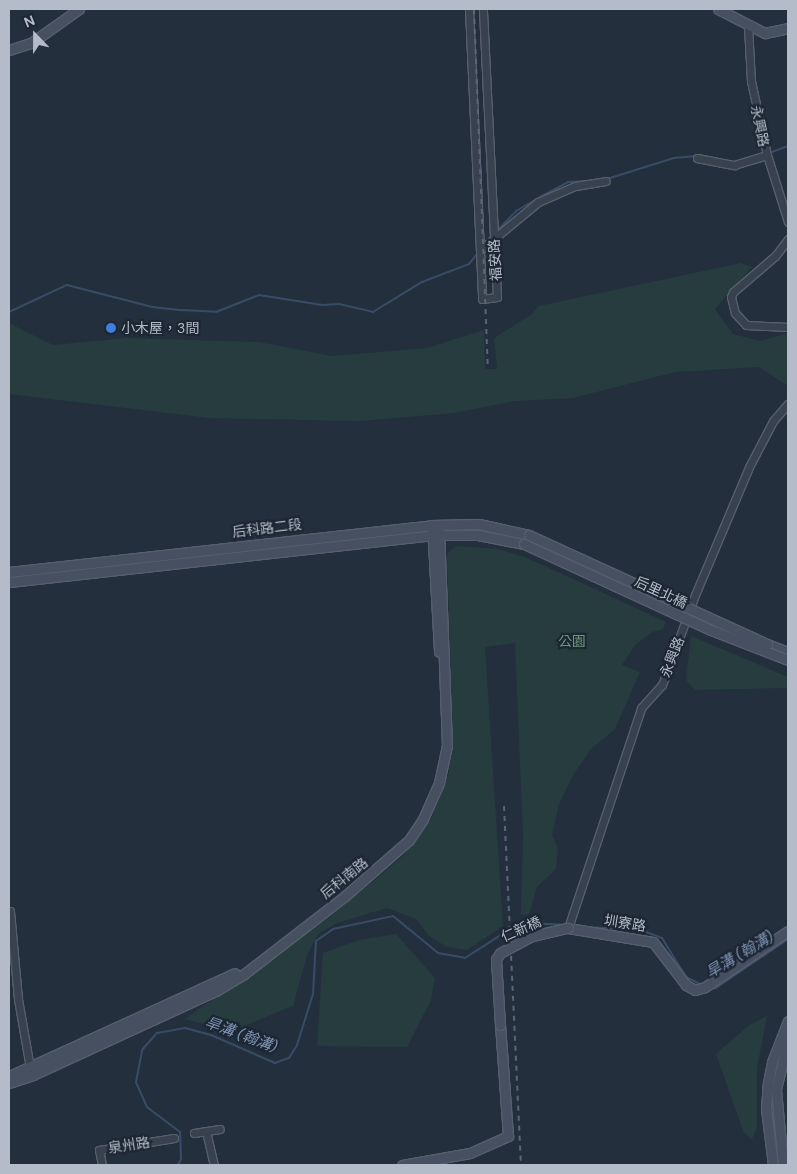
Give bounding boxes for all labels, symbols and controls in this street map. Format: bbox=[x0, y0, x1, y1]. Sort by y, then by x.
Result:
north arrow bbox=[10, 10, 60, 60]
text: N bbox=[21, 11, 37, 31]
street label: 永興路 bbox=[747, 104, 773, 148]
street label: 福安路 bbox=[486, 239, 504, 281]
place label: 小木屋，3間 bbox=[121, 320, 199, 336]
marker: 小木屋，3間 bbox=[105, 322, 117, 334]
street label: 后科路二段 bbox=[231, 515, 303, 541]
street label: 后里北橋 bbox=[632, 573, 690, 611]
park label: 公園 bbox=[558, 633, 586, 649]
street label: 永興路 bbox=[657, 634, 687, 680]
street label: 后科南路 bbox=[317, 854, 371, 902]
street label: 圳寮路 bbox=[603, 911, 647, 935]
street label: 仁新橋 bbox=[498, 913, 544, 945]
water label: 旱溝 (翰溝) bbox=[703, 928, 777, 982]
water label: 旱溝 (翰溝) bbox=[202, 1014, 280, 1056]
street label: 泉州路 bbox=[107, 1133, 151, 1157]

